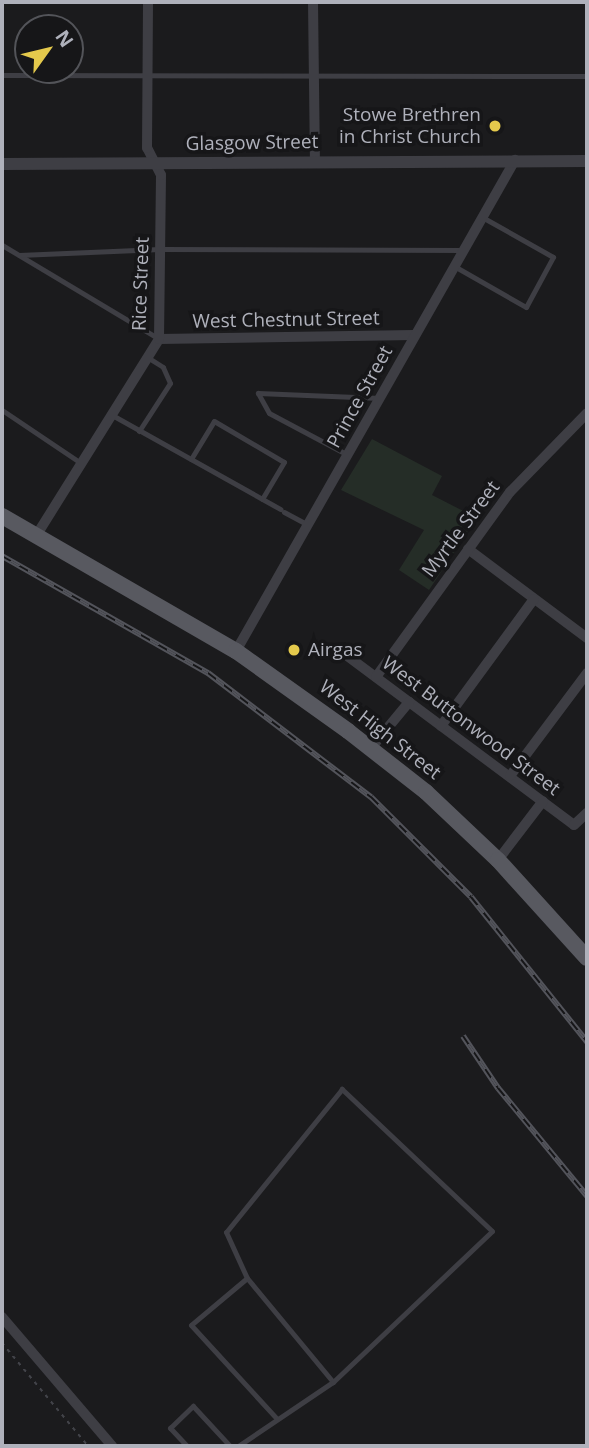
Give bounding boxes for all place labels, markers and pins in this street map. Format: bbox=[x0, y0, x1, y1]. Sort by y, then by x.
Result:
place label: Stowe Brethren in Christ Church bbox=[339, 104, 481, 148]
marker: Stowe Brethren in Christ Church bbox=[487, 118, 503, 134]
place label: Airgas bbox=[308, 639, 363, 661]
marker: Airgas bbox=[286, 642, 302, 658]

